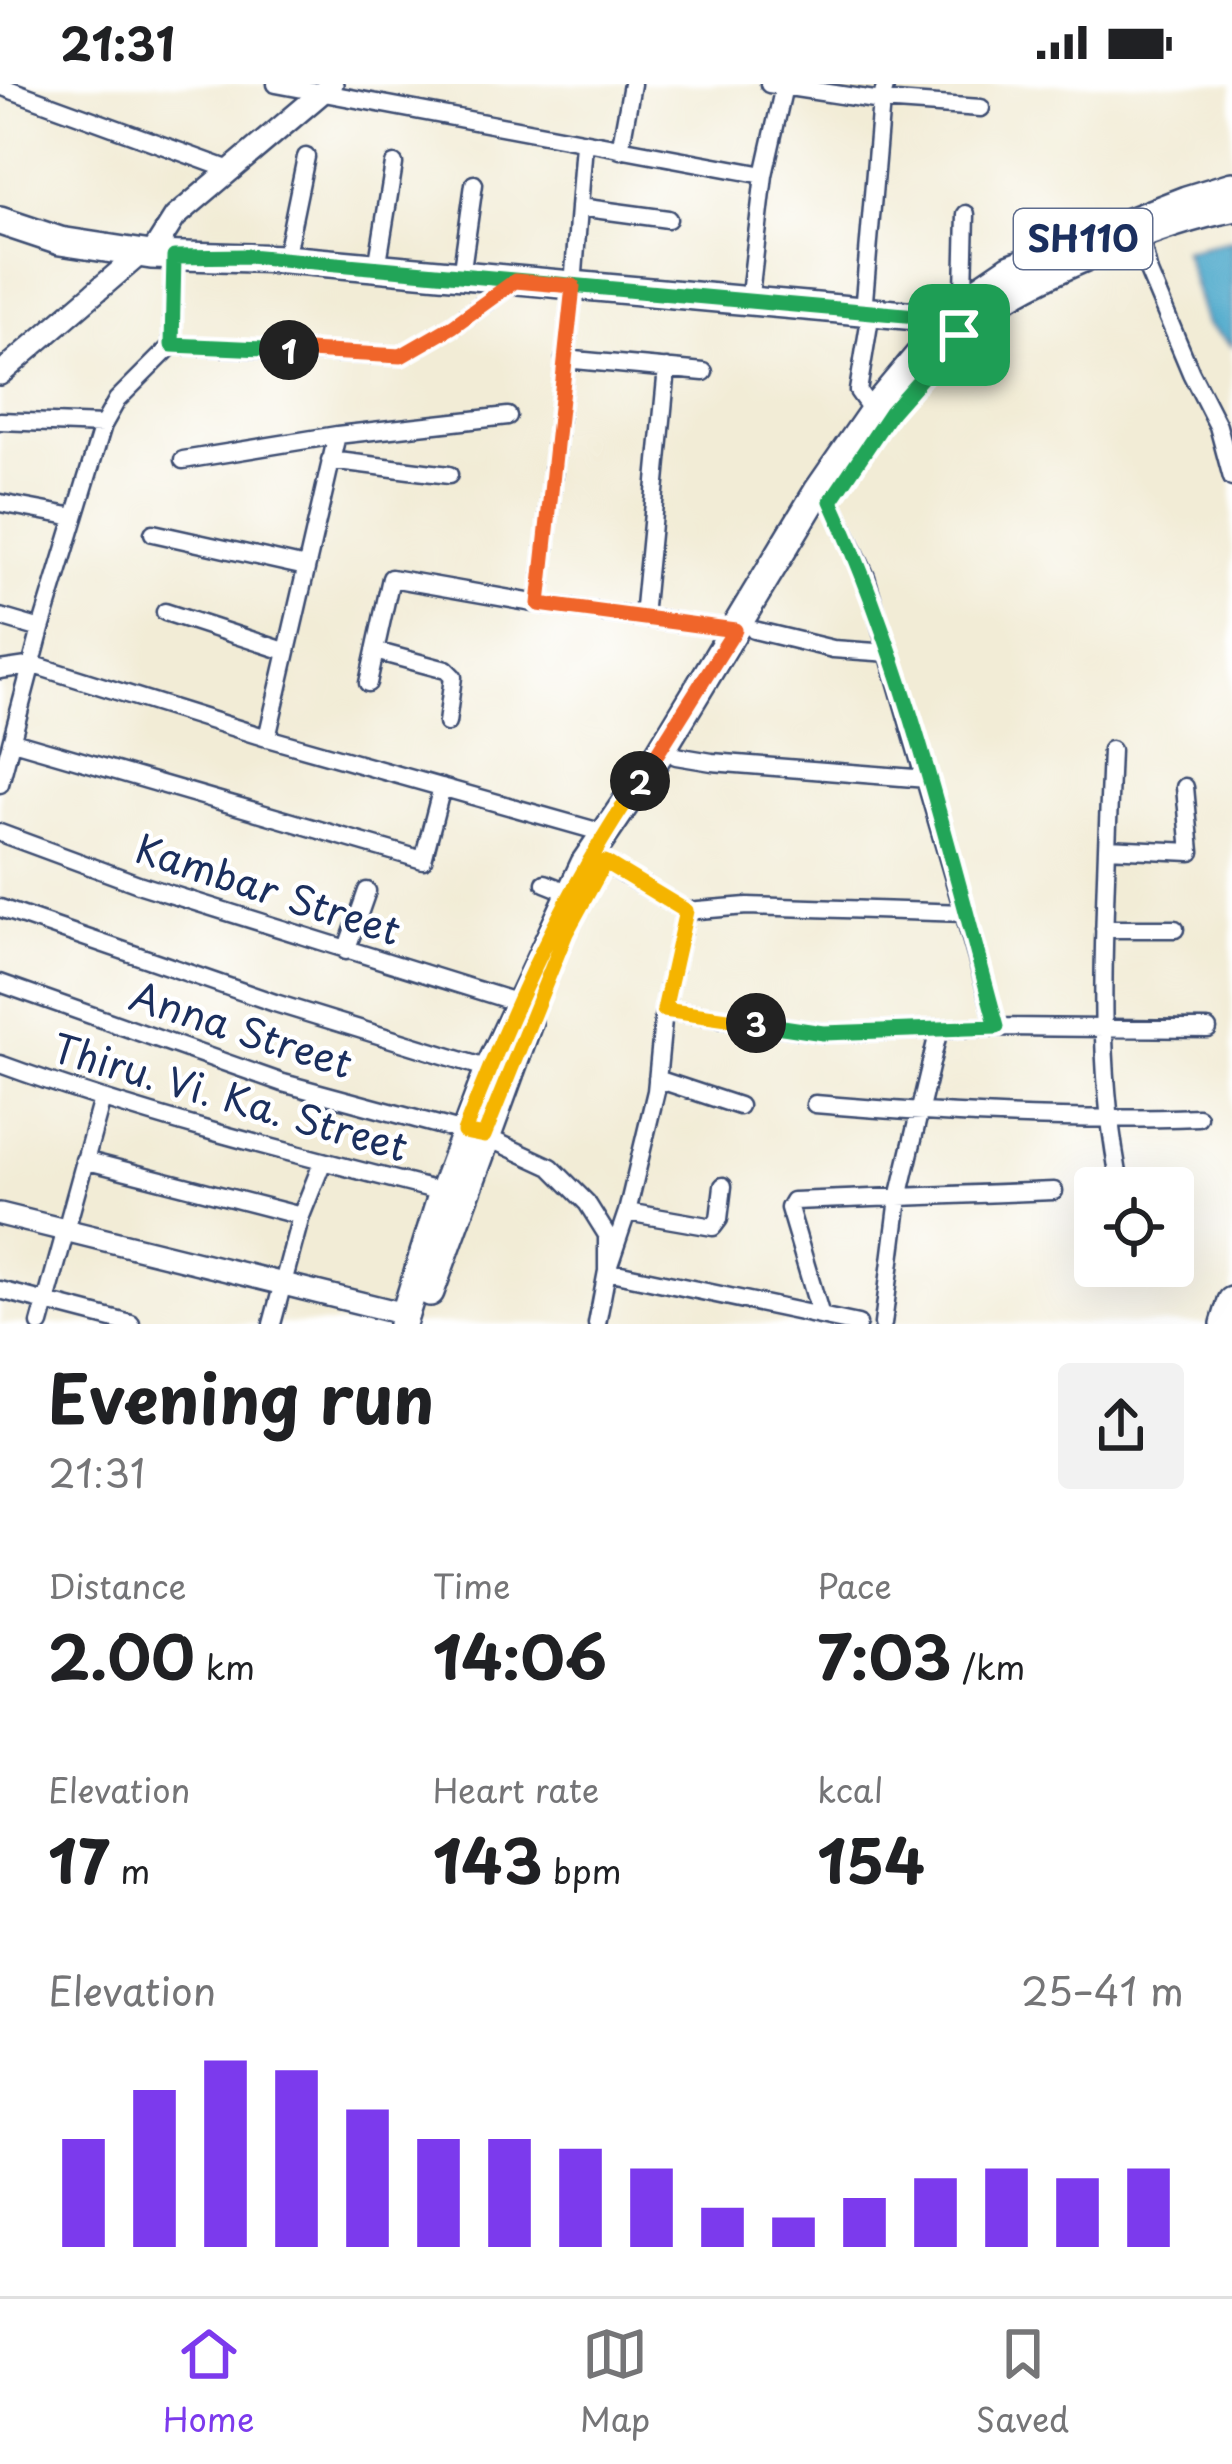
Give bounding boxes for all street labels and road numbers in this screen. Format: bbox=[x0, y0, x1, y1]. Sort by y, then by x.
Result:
road number: SH110 bbox=[1014, 209, 1152, 269]
street label: Kambar Street bbox=[129, 817, 409, 958]
street label: Anna Street bbox=[123, 964, 361, 1091]
street label: Thiru. Vi. Ka. Street bbox=[46, 1017, 415, 1175]

